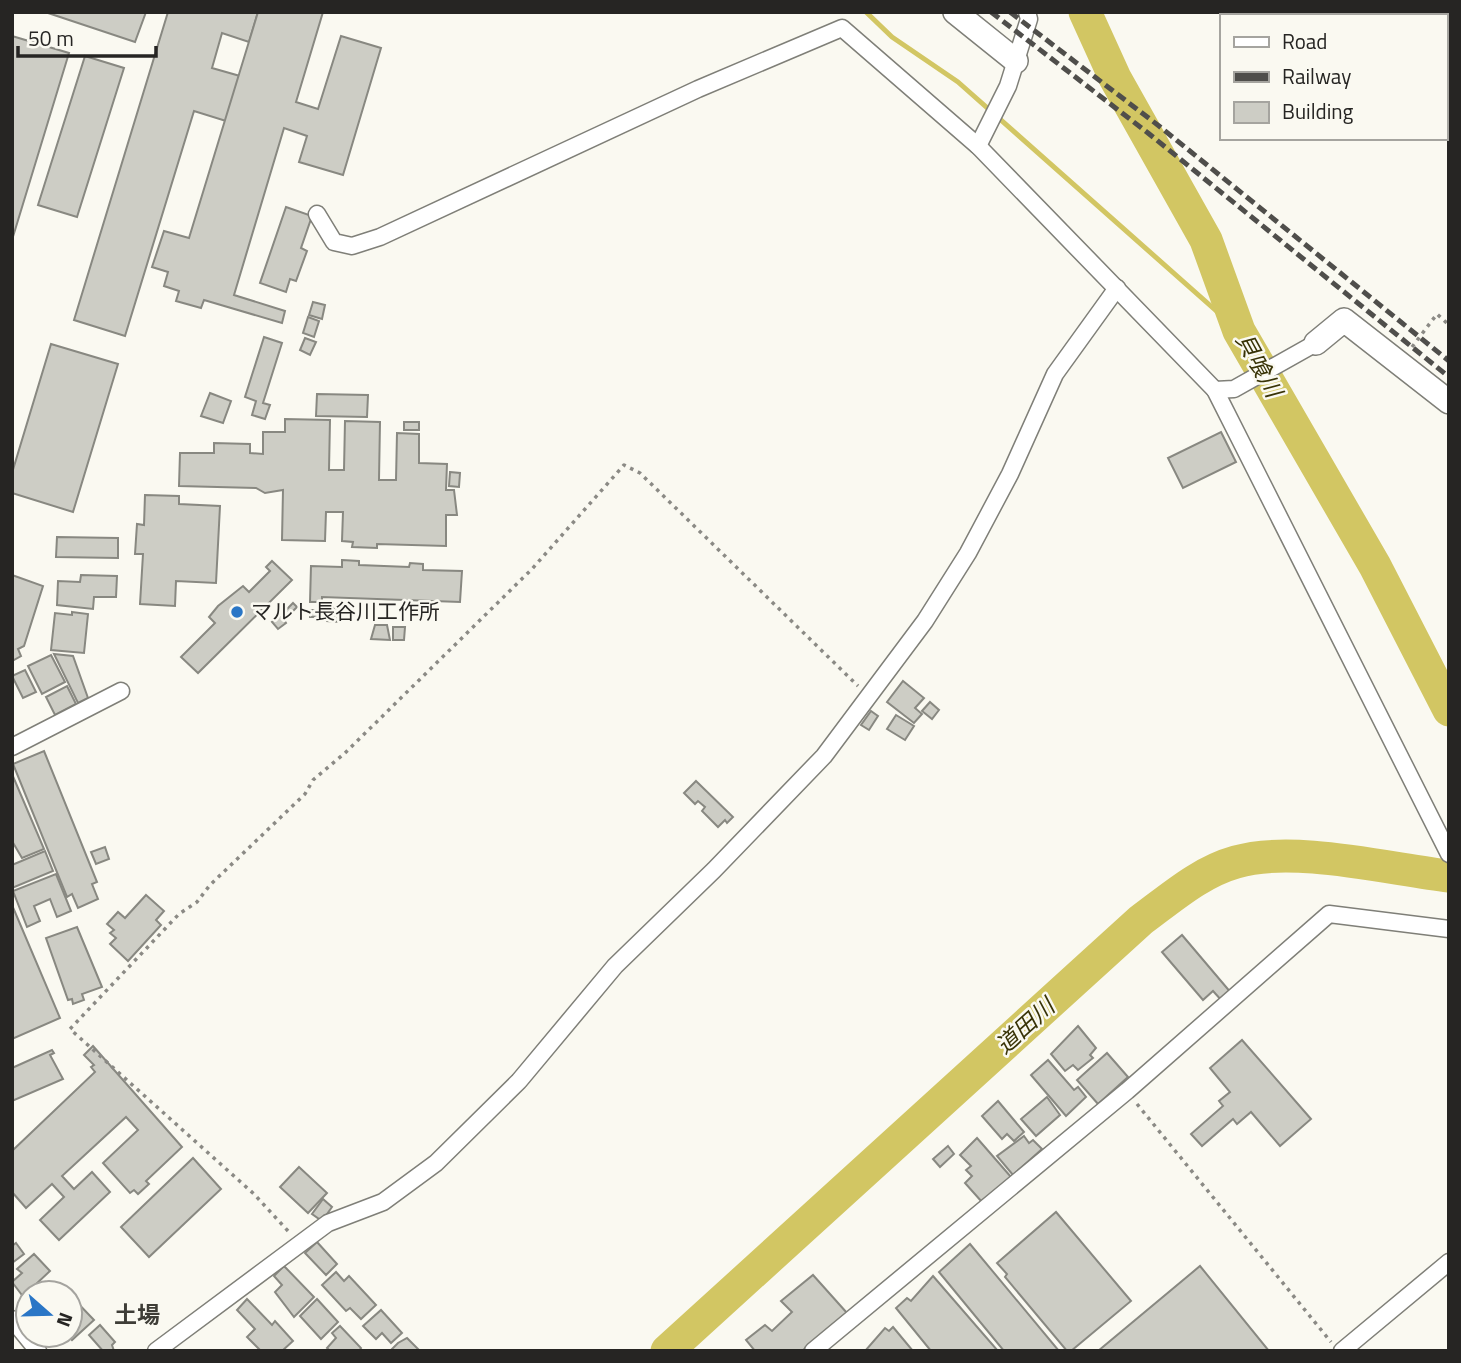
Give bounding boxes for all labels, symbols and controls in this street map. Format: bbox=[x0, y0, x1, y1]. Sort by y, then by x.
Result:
scale bar bbox=[18, 14, 156, 58]
legend bbox=[1220, 14, 1447, 140]
text: 50 m bbox=[28, 22, 74, 54]
text: Road bbox=[1282, 25, 1327, 57]
text: Railway bbox=[1282, 60, 1351, 92]
text: Building bbox=[1282, 95, 1354, 127]
water label: 貝喰川 bbox=[1227, 326, 1293, 406]
place label: マルト長谷川工作所 bbox=[251, 595, 440, 627]
marker: マルト長谷川工作所 bbox=[229, 604, 245, 620]
water label: 道田川 bbox=[987, 988, 1064, 1062]
north arrow bbox=[14, 1279, 84, 1349]
district label: 土場 bbox=[114, 1297, 160, 1332]
text: N bbox=[50, 1309, 81, 1331]

